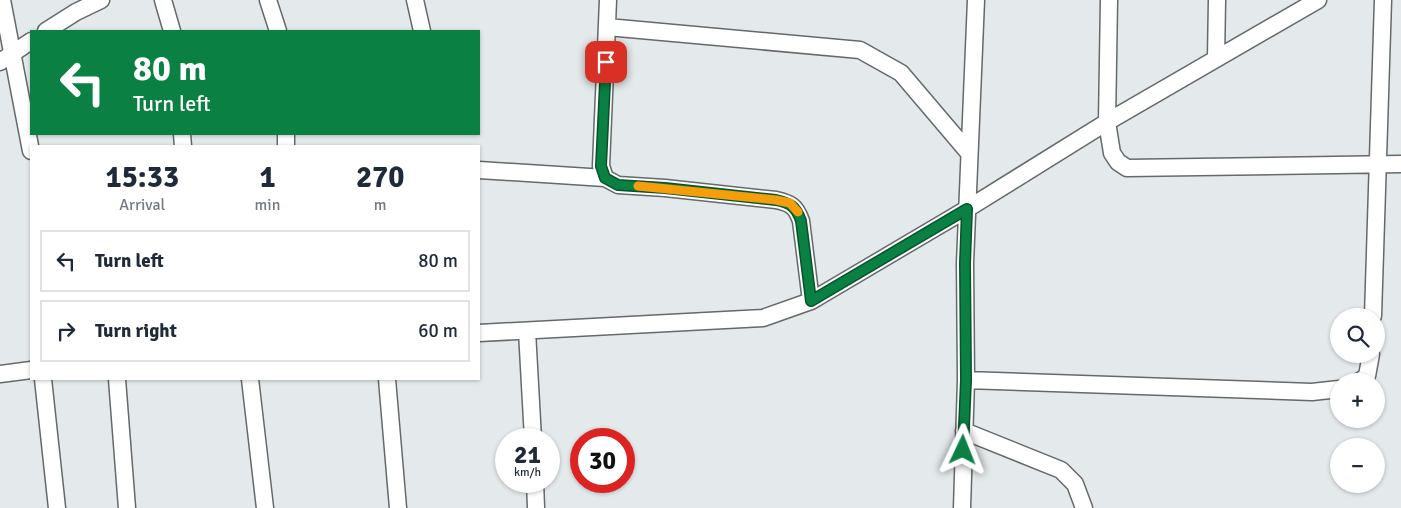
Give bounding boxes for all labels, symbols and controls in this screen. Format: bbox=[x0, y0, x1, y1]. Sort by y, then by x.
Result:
pin bbox=[585, 41, 627, 83]
text: 80 m bbox=[133, 47, 207, 90]
icon: arrive bbox=[592, 48, 620, 76]
icon: left bbox=[50, 50, 115, 115]
text: Turn left bbox=[133, 90, 211, 117]
text: 15:33 bbox=[105, 159, 179, 196]
text: 1 bbox=[259, 159, 276, 196]
text: 270 bbox=[356, 159, 404, 196]
text: Arrival bbox=[119, 195, 165, 215]
text: min bbox=[255, 195, 280, 215]
text: m bbox=[374, 195, 387, 215]
icon: left bbox=[52, 247, 80, 275]
text: Turn left bbox=[95, 249, 164, 273]
text: 80 m bbox=[418, 249, 458, 273]
map controls bbox=[1330, 308, 1385, 493]
button: search bbox=[1330, 308, 1385, 363]
icon: right bbox=[52, 317, 80, 345]
text: Turn right bbox=[95, 319, 177, 343]
text: 60 m bbox=[418, 319, 458, 343]
button: + bbox=[1330, 373, 1385, 428]
position arrow bbox=[936, 423, 988, 475]
speed limit sign: 30 bbox=[570, 428, 635, 493]
button: − bbox=[1330, 438, 1385, 493]
text: 21 bbox=[514, 439, 541, 470]
text: km/h bbox=[514, 465, 541, 480]

